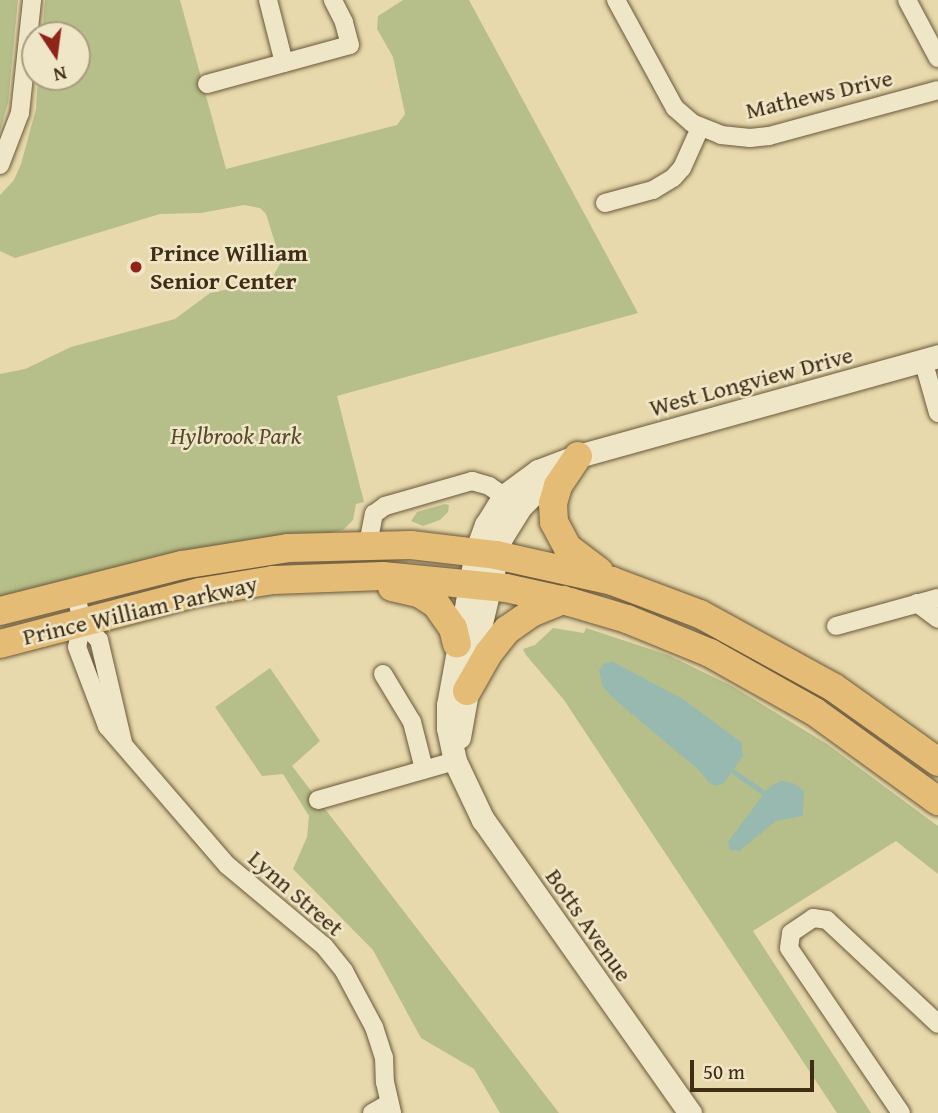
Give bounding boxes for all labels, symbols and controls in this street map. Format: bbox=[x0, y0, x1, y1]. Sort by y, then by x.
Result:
north arrow bbox=[21, 21, 91, 91]
text: N bbox=[51, 59, 70, 90]
street label: Mathews Drive bbox=[743, 63, 895, 125]
place label: Prince William Senior Center bbox=[150, 239, 308, 295]
marker: Prince William Senior Center bbox=[128, 259, 144, 275]
street label: West Longview Drive bbox=[646, 340, 856, 422]
park label: Hylbrook Park bbox=[171, 422, 301, 450]
street label: Prince William Parkway bbox=[20, 569, 260, 651]
street label: Lynn Street bbox=[243, 844, 349, 942]
street label: Botts Avenue bbox=[540, 863, 638, 987]
scale bar bbox=[693, 1046, 817, 1090]
text: 50 m bbox=[703, 1056, 745, 1087]

